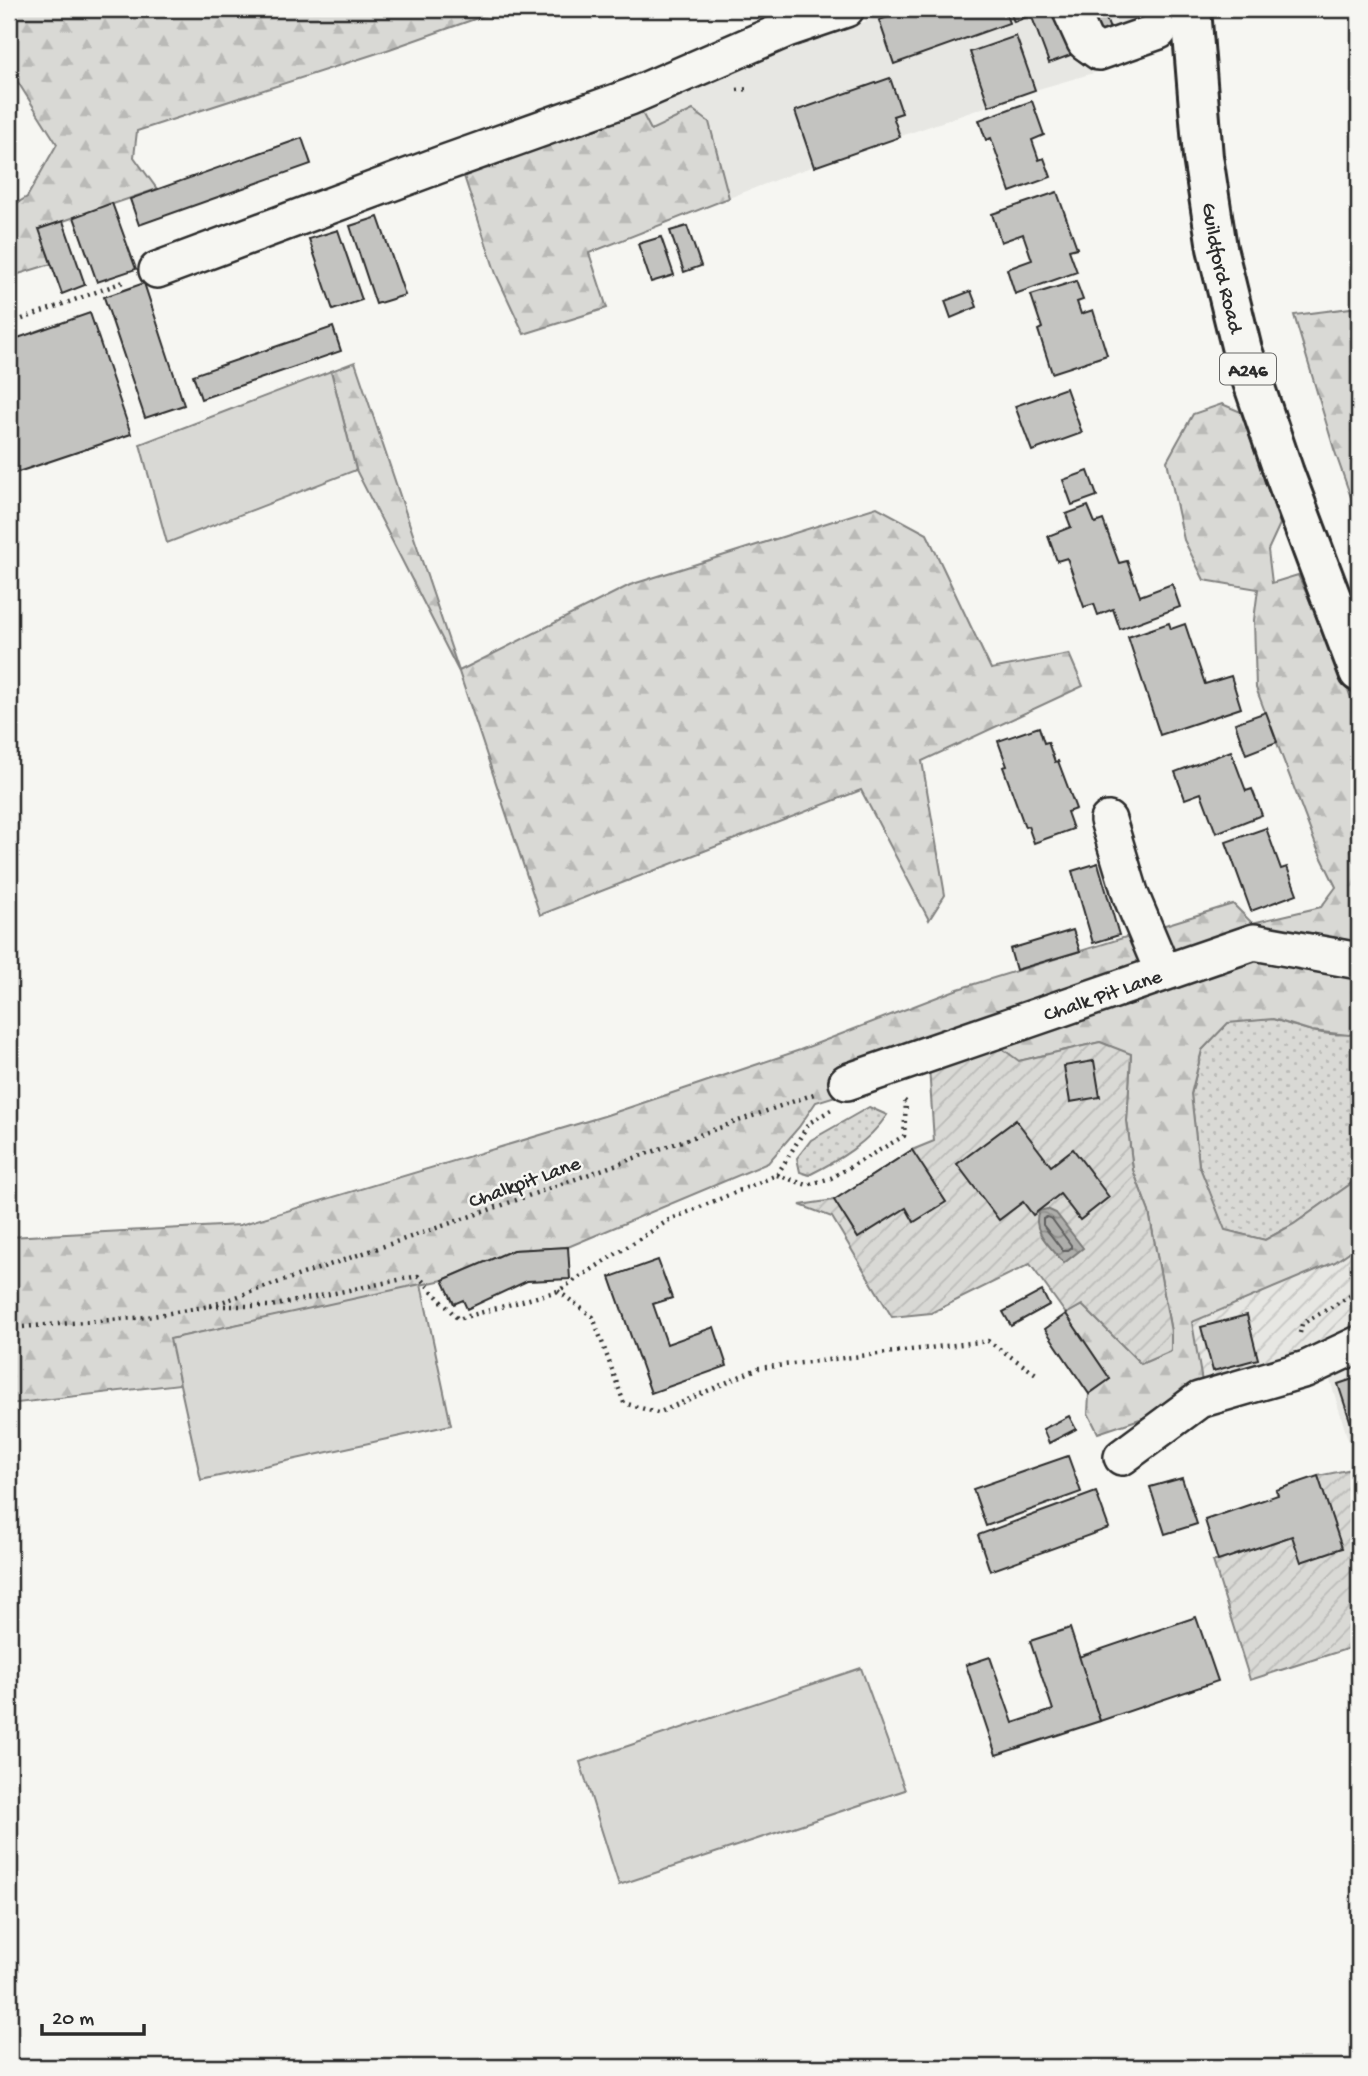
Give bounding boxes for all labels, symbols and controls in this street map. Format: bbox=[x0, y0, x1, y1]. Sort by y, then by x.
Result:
street label: Guildford Road bbox=[1194, 201, 1247, 338]
road number: A246 bbox=[1220, 354, 1276, 384]
street label: Chalk Pit Lane bbox=[1041, 965, 1167, 1029]
street label: Chalkpit Lane bbox=[466, 1152, 585, 1216]
scale bar bbox=[42, 1992, 144, 2036]
text: 20 m bbox=[52, 2008, 94, 2033]

